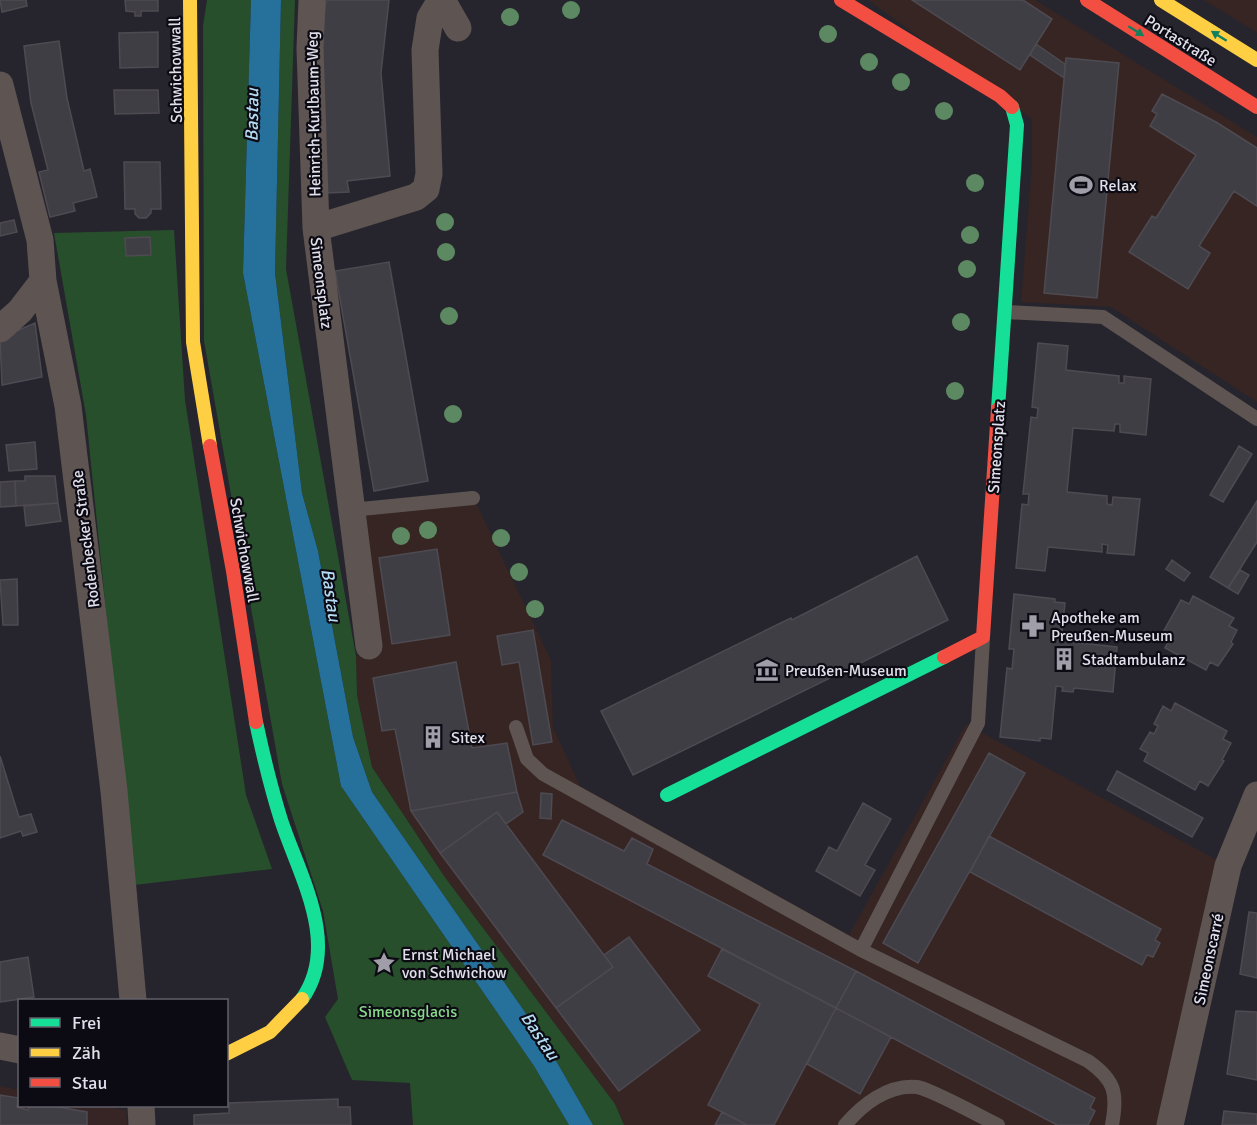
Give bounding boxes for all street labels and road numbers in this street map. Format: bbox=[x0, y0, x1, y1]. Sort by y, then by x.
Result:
street label: Portastraße bbox=[1141, 11, 1220, 71]
street label: Schwichowwall bbox=[165, 17, 187, 123]
street label: Heinrich-Kurlbaum-Weg bbox=[303, 31, 325, 197]
street label: Simeonsplatz bbox=[305, 236, 337, 330]
street label: Simeonsplatz bbox=[984, 400, 1010, 494]
street label: Rodenbecker Straße bbox=[68, 469, 104, 609]
street label: Schwichowwall bbox=[225, 496, 263, 604]
street label: Simeonscarré bbox=[1190, 912, 1228, 1007]

